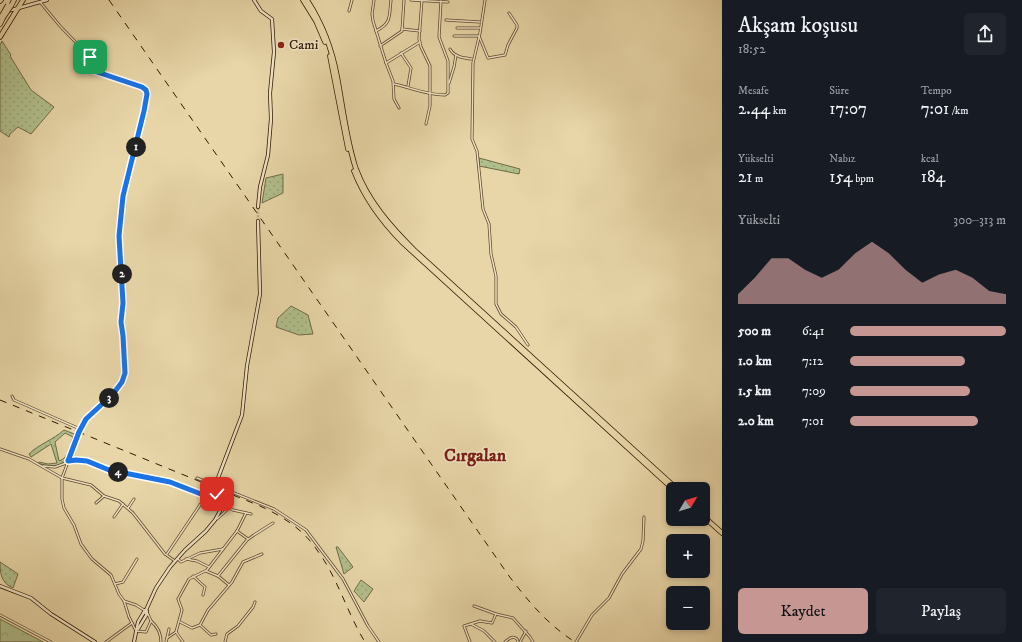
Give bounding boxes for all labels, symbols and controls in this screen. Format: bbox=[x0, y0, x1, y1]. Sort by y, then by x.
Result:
text: Akşam koşusu bbox=[738, 12, 858, 39]
button: share bbox=[964, 13, 1006, 55]
place label: Cami bbox=[289, 36, 319, 54]
pin bbox=[73, 40, 107, 74]
marker: Cami bbox=[276, 40, 286, 50]
text: 18:52 bbox=[738, 41, 766, 57]
icon: arrive bbox=[79, 46, 101, 68]
text: Mesafe bbox=[738, 84, 769, 98]
text: Süre bbox=[829, 84, 849, 98]
text: Tempo bbox=[921, 84, 952, 98]
text: 2.44 bbox=[738, 98, 770, 120]
text: 17:07 bbox=[829, 98, 867, 120]
text: 7:01 bbox=[921, 98, 949, 120]
text: km bbox=[770, 104, 786, 118]
text: /km bbox=[949, 104, 968, 118]
pin: 1 bbox=[126, 137, 146, 157]
text: 1 bbox=[134, 140, 138, 154]
text: Yükselti bbox=[738, 152, 774, 166]
text: Nabız bbox=[829, 152, 856, 166]
text: kcal bbox=[921, 152, 939, 166]
text: 21 bbox=[738, 166, 753, 188]
text: 154 bbox=[829, 166, 853, 188]
text: 184 bbox=[921, 166, 945, 188]
text: m bbox=[753, 172, 763, 186]
text: bpm bbox=[853, 172, 874, 186]
text: Yükselti bbox=[738, 212, 780, 228]
text: 300–313 m bbox=[953, 212, 1006, 228]
pin: 2 bbox=[112, 264, 132, 284]
text: 2 bbox=[119, 267, 125, 281]
text: 500 m bbox=[738, 323, 771, 339]
text: 6:41 bbox=[802, 323, 824, 339]
text: 1.0 km bbox=[738, 353, 772, 369]
text: 7:12 bbox=[802, 353, 823, 369]
text: 1.5 km bbox=[738, 383, 771, 399]
text: 7:09 bbox=[802, 383, 826, 399]
pin: 3 bbox=[99, 388, 119, 408]
text: 3 bbox=[107, 391, 111, 405]
text: 2.0 km bbox=[738, 413, 774, 429]
text: 7:01 bbox=[802, 413, 824, 429]
district label: Cırgalan bbox=[444, 445, 507, 467]
pin: 4 bbox=[108, 462, 128, 482]
text: 4 bbox=[115, 465, 121, 479]
pin bbox=[200, 477, 234, 511]
north arrow bbox=[666, 482, 710, 526]
map controls bbox=[666, 482, 710, 630]
icon: check bbox=[206, 483, 228, 505]
button: + bbox=[666, 534, 710, 578]
button: − bbox=[666, 586, 710, 630]
button: Kaydet bbox=[738, 588, 868, 634]
button: Paylaş bbox=[876, 588, 1006, 634]

